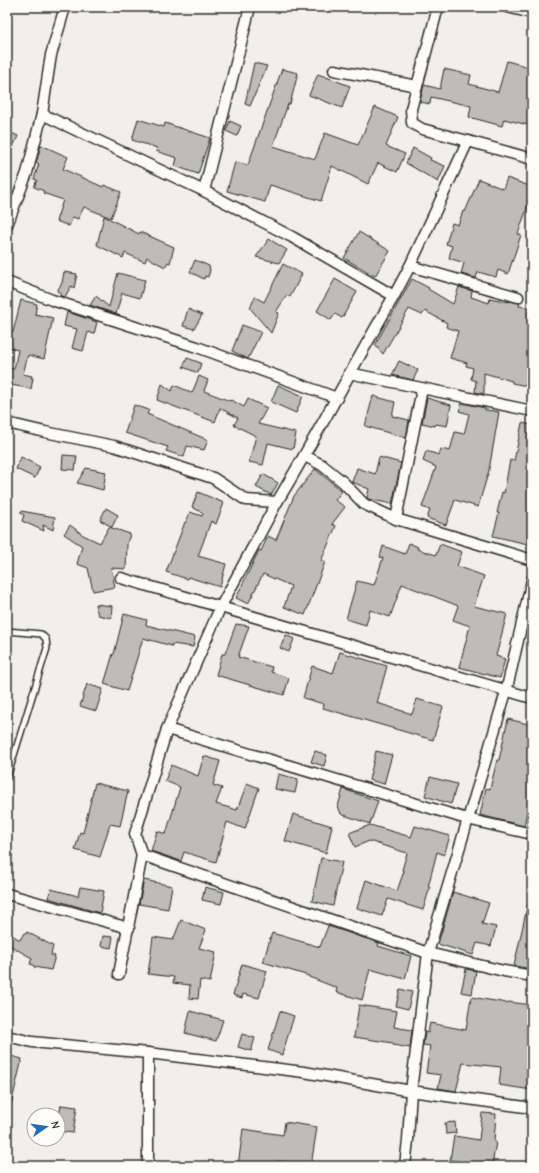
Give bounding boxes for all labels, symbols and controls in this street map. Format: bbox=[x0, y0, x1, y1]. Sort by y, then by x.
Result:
north arrow bbox=[26, 1107, 66, 1147]
text: N bbox=[48, 1120, 62, 1130]

